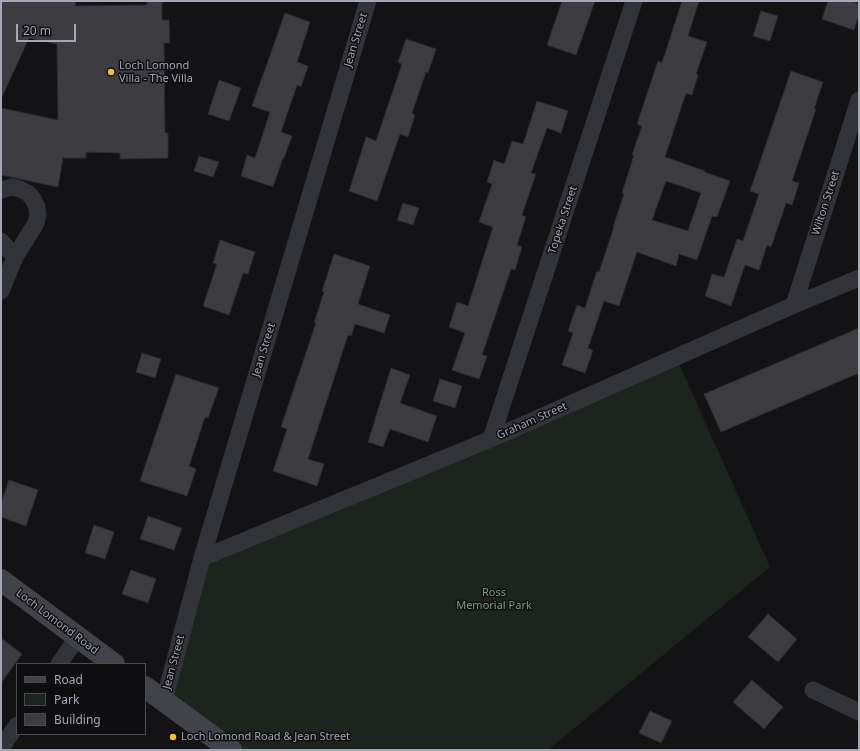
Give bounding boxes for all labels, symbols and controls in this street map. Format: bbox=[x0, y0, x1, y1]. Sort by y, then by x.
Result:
street label: Jean Street bbox=[342, 11, 370, 69]
scale bar bbox=[18, 16, 78, 42]
text: 20 m bbox=[23, 22, 51, 39]
place label: Loch Lomond Villa - The Villa bbox=[119, 59, 193, 85]
marker: Loch Lomond Villa - The Villa bbox=[106, 67, 116, 77]
street label: Wilton Street bbox=[809, 169, 843, 237]
street label: Topeka Street bbox=[546, 184, 580, 256]
street label: Jean Street bbox=[250, 321, 278, 379]
street label: Graham Street bbox=[495, 400, 569, 442]
park label: Ross Memorial Park bbox=[456, 586, 532, 612]
street label: Loch Lomond Road bbox=[13, 587, 101, 657]
street label: Jean Street bbox=[160, 633, 188, 691]
legend bbox=[16, 663, 146, 735]
text: Road bbox=[54, 671, 83, 688]
text: Park bbox=[54, 691, 79, 708]
text: Building bbox=[54, 711, 101, 728]
place label: Loch Lomond Road & Jean Street bbox=[181, 730, 350, 744]
marker: Loch Lomond Road & Jean Street bbox=[168, 732, 178, 742]

